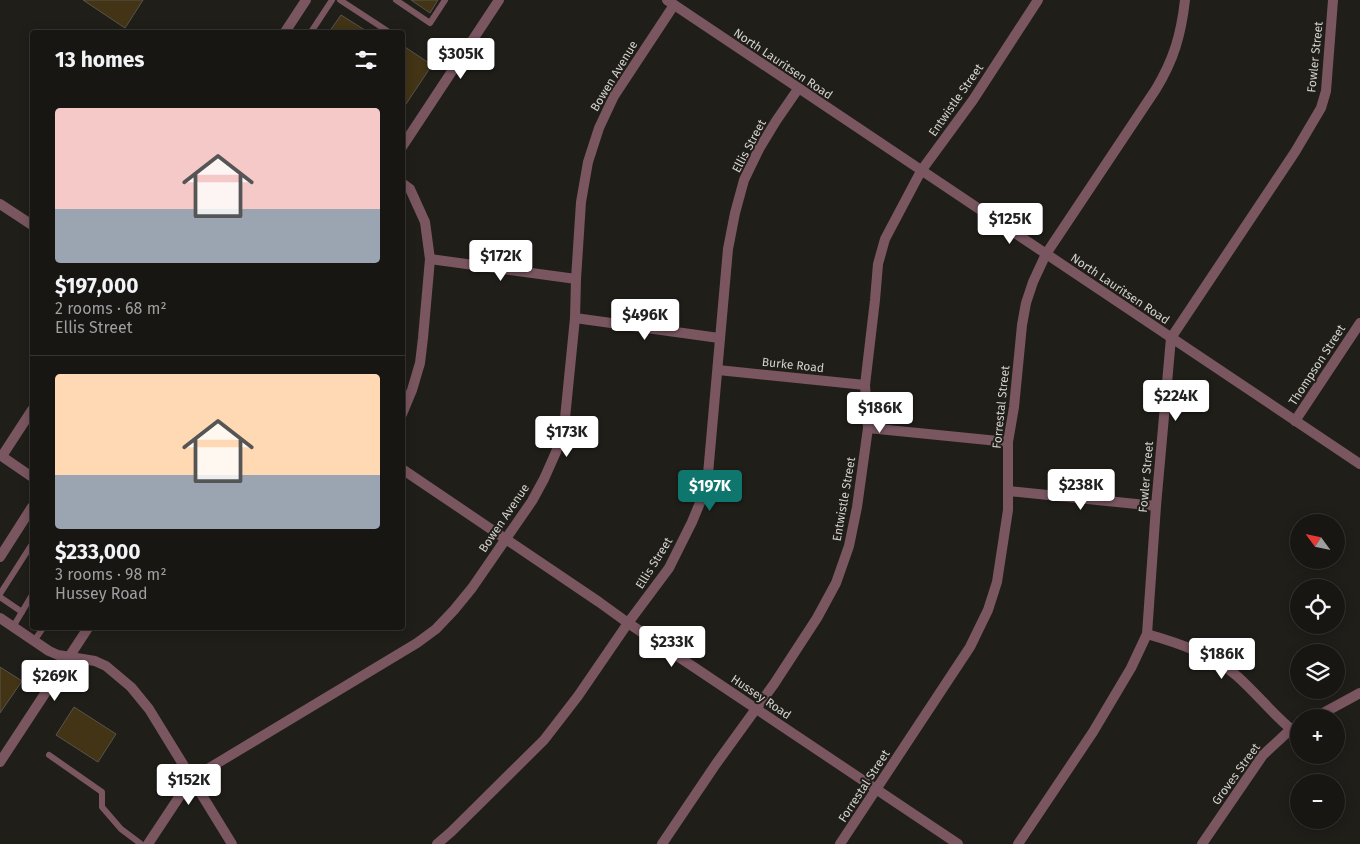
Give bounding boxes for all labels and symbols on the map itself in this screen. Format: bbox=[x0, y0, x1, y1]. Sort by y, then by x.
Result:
street label: Fowler Street bbox=[1304, 20, 1326, 93]
street label: North Lauritsen Road bbox=[731, 26, 835, 102]
pin: $305K bbox=[426, 38, 496, 80]
street label: Bowen Avenue bbox=[588, 38, 640, 114]
street label: Entwistle Street bbox=[926, 61, 987, 139]
street label: Ellis Street bbox=[729, 116, 769, 175]
pin: $125K bbox=[975, 202, 1045, 245]
pin: $172K bbox=[466, 240, 536, 282]
street label: North Lauritsen Road bbox=[1068, 251, 1172, 327]
pin: $496K bbox=[610, 298, 680, 341]
street label: Thompson Street bbox=[1286, 322, 1349, 408]
street label: Burke Road bbox=[761, 355, 825, 375]
street label: Forrestal Street bbox=[990, 364, 1012, 449]
pin: $224K bbox=[1141, 380, 1211, 422]
pin: $186K bbox=[845, 392, 915, 434]
pin: $173K bbox=[532, 416, 602, 458]
street label: Fowler Street bbox=[1136, 440, 1156, 513]
street label: Entwistle Street bbox=[830, 455, 858, 542]
pin: $238K bbox=[1046, 468, 1116, 511]
pin: $197K bbox=[675, 470, 745, 512]
street label: Bowen Avenue bbox=[476, 481, 532, 555]
north arrow bbox=[1290, 514, 1345, 569]
street label: Ellis Street bbox=[633, 534, 676, 591]
pin: $233K bbox=[637, 626, 707, 668]
pin: $186K bbox=[1187, 638, 1257, 680]
pin: $269K bbox=[20, 660, 90, 702]
street label: Hussey Road bbox=[728, 672, 794, 722]
street label: Groves Street bbox=[1209, 740, 1263, 807]
street label: Forrestal Street bbox=[835, 747, 893, 825]
pin: $152K bbox=[154, 764, 224, 806]

